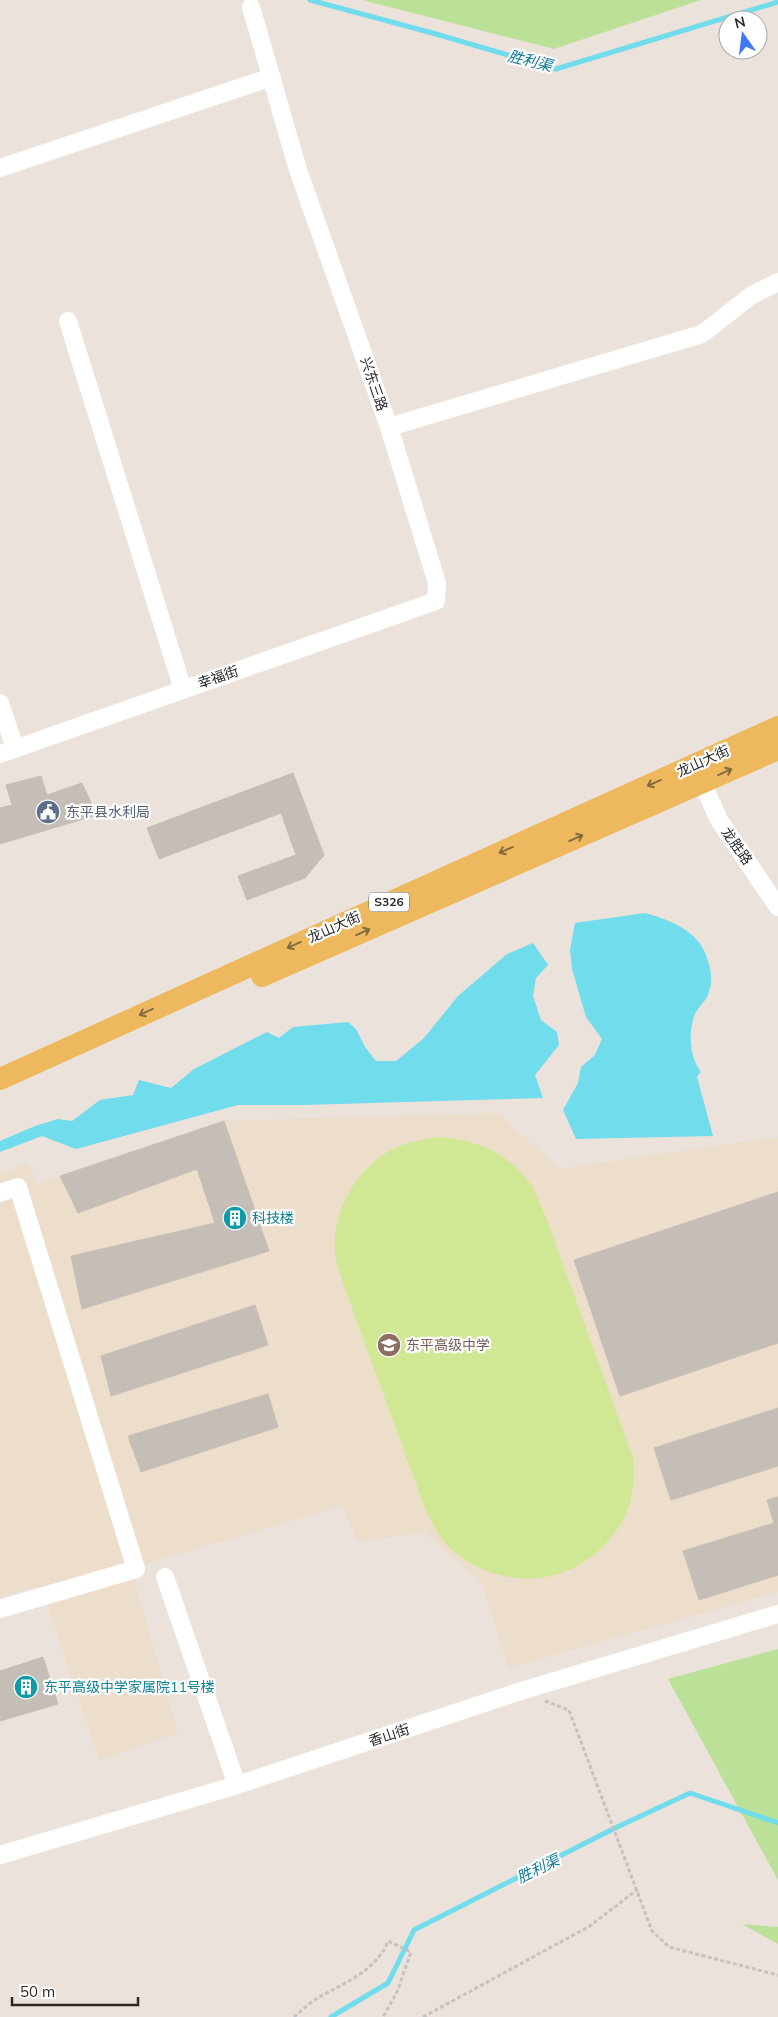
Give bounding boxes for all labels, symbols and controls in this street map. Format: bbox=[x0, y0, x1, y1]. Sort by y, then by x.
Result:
north arrow bbox=[718, 10, 768, 60]
text: N bbox=[733, 12, 747, 32]
water label: 胜利渠 bbox=[506, 46, 556, 76]
street label: 兴东三路 bbox=[356, 355, 392, 413]
street label: 幸福街 bbox=[195, 662, 241, 692]
street label: 龙山大街 bbox=[674, 741, 732, 781]
one-way arrow bbox=[717, 767, 732, 777]
one-way arrow bbox=[647, 779, 662, 788]
public building icon: 东平县水利局 bbox=[35, 799, 61, 825]
place label: 东平县水利局 bbox=[66, 803, 150, 821]
street label: 龙胜路 bbox=[718, 824, 756, 868]
one-way arrow bbox=[568, 832, 583, 842]
one-way arrow bbox=[499, 845, 514, 855]
road number: S326 bbox=[369, 892, 409, 912]
street label: 龙山大街 bbox=[305, 907, 363, 947]
one-way arrow bbox=[355, 926, 370, 936]
one-way arrow bbox=[287, 941, 302, 951]
one-way arrow bbox=[139, 1008, 154, 1018]
building icon: 科技楼 bbox=[222, 1205, 248, 1231]
place label: 科技楼 bbox=[252, 1209, 294, 1227]
school or university icon: 东平高级中学 bbox=[376, 1332, 402, 1358]
place label: 东平高级中学 bbox=[406, 1336, 490, 1354]
building icon: 东平高级中学家属院11号楼 bbox=[13, 1674, 39, 1700]
place label: 东平高级中学家属院11号楼 bbox=[44, 1678, 215, 1696]
street label: 香山街 bbox=[366, 1720, 412, 1750]
water label: 胜利渠 bbox=[513, 1849, 564, 1887]
scale bar bbox=[12, 1974, 139, 2006]
text: 50 m bbox=[20, 1982, 55, 2001]

